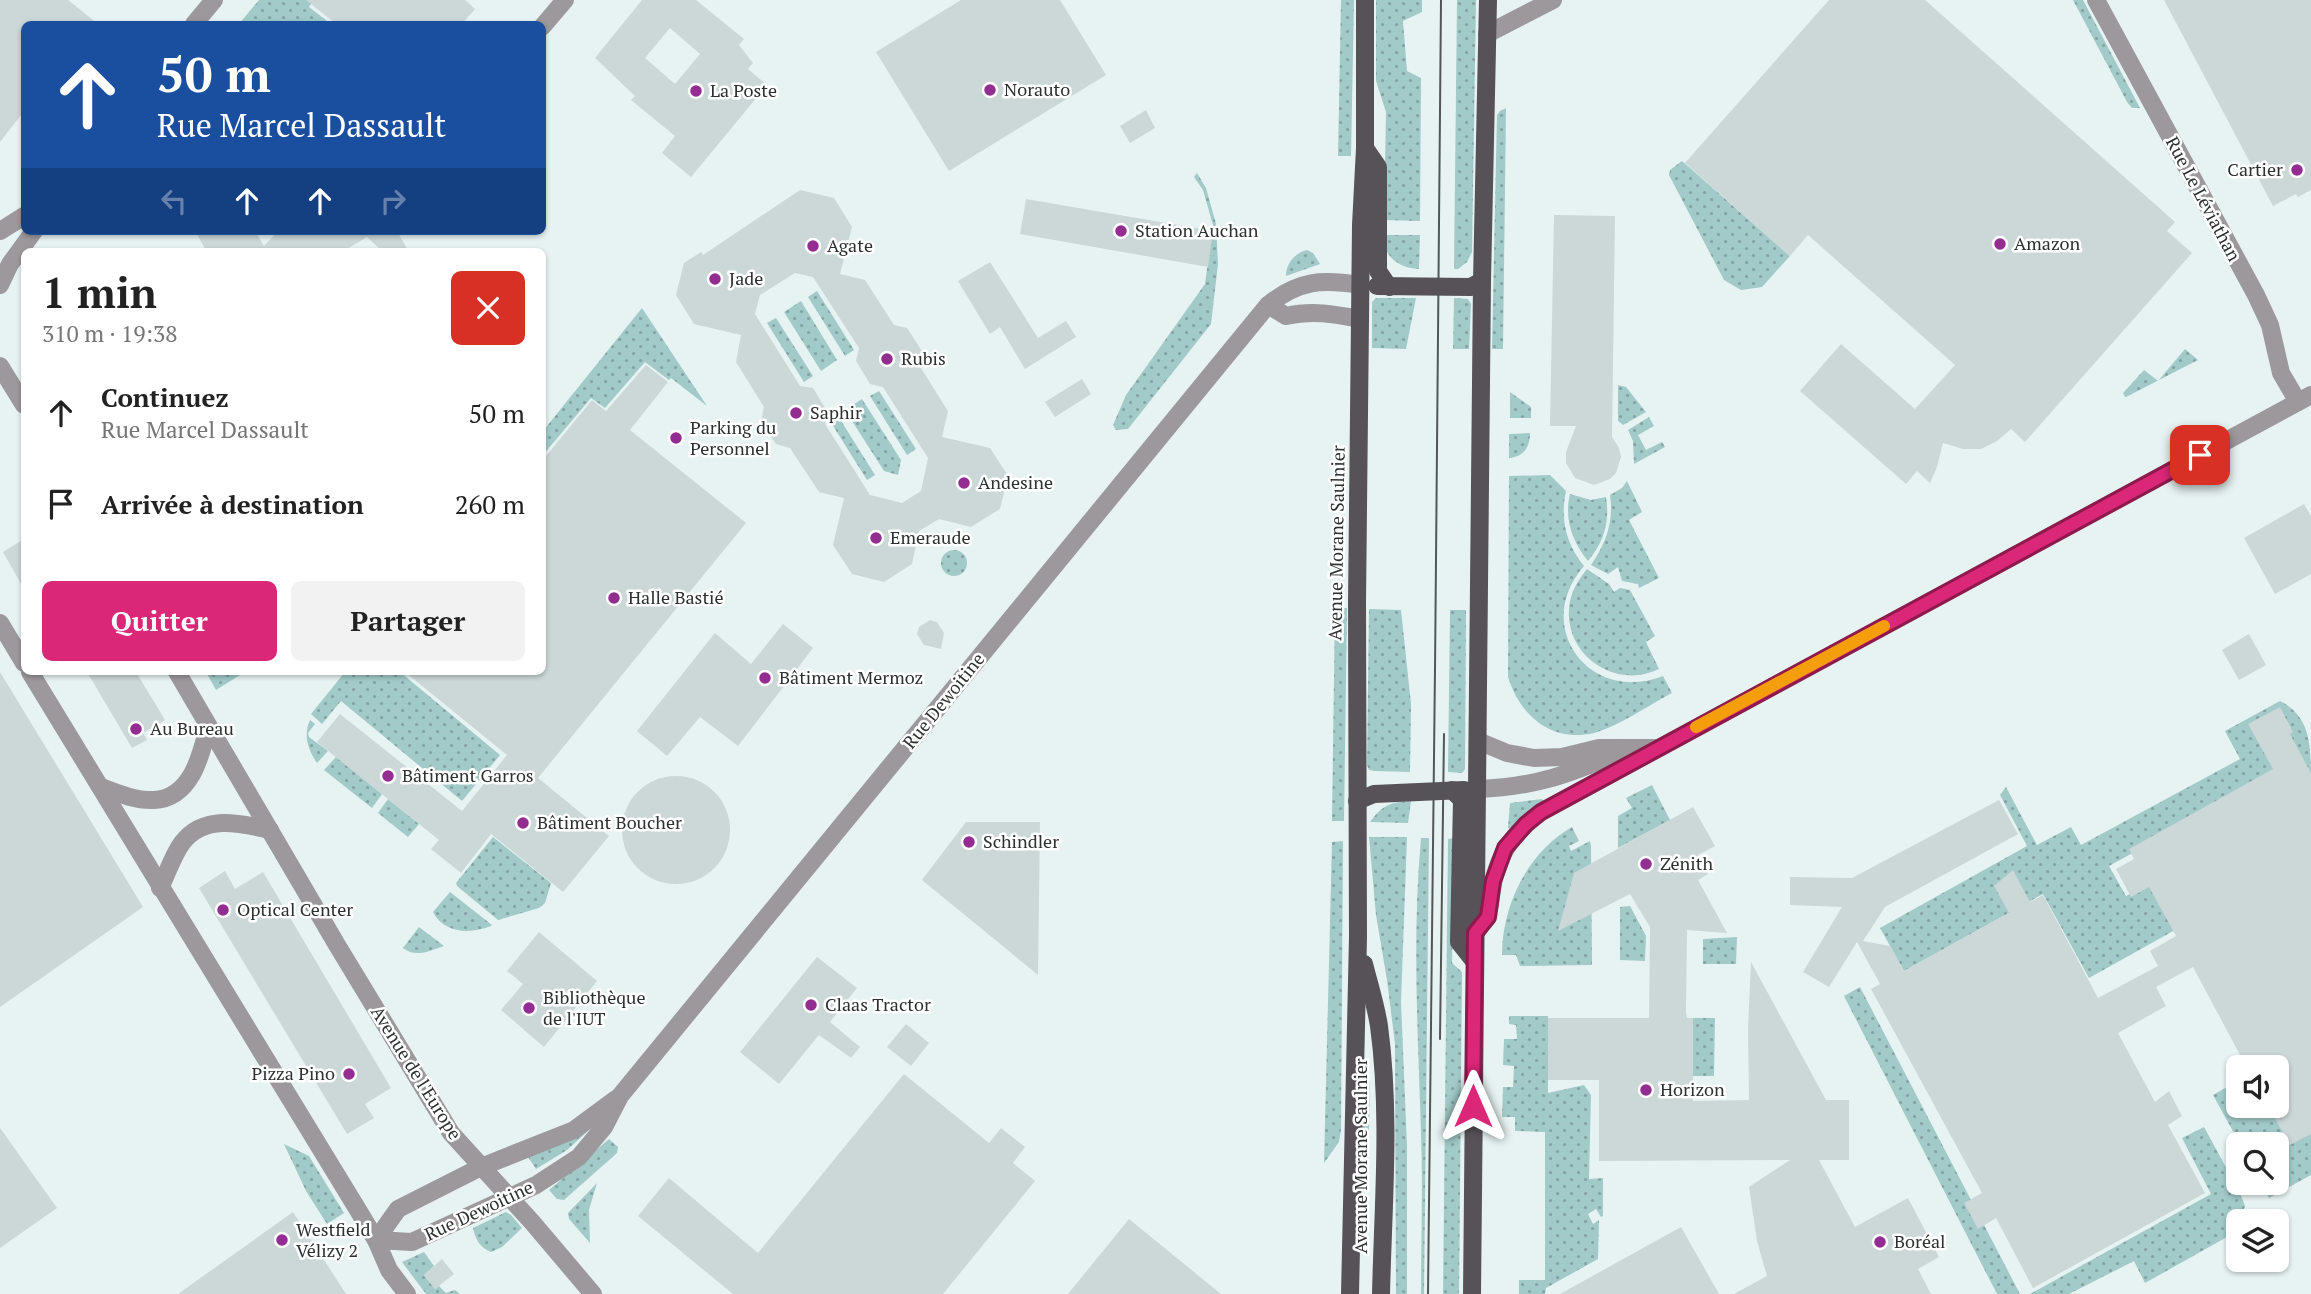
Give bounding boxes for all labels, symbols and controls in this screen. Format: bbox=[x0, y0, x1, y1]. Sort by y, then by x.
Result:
text: 50 m bbox=[157, 41, 271, 106]
icon: ahead bbox=[42, 49, 133, 140]
place label: Norauto bbox=[1004, 77, 1070, 101]
place label: La Poste bbox=[710, 78, 777, 102]
marker: Norauto bbox=[982, 82, 998, 98]
marker: La Poste bbox=[688, 83, 704, 99]
text: Rue Marcel Dassault bbox=[157, 104, 446, 146]
street label: Rue Le Léviathan bbox=[2161, 132, 2247, 265]
place label: Cartier bbox=[2227, 157, 2283, 181]
marker: Cartier bbox=[2289, 162, 2305, 178]
icon: left bbox=[155, 182, 193, 220]
icon: ahead bbox=[228, 182, 266, 220]
icon: ahead bbox=[301, 182, 339, 220]
icon: right bbox=[374, 182, 412, 220]
place label: Station Auchan bbox=[1135, 218, 1259, 242]
marker: Station Auchan bbox=[1113, 223, 1129, 239]
place label: Amazon bbox=[2014, 231, 2080, 255]
place label: Agate bbox=[827, 233, 873, 257]
marker: Amazon bbox=[1992, 236, 2008, 252]
marker: Agate bbox=[805, 238, 821, 254]
text: 1 min bbox=[42, 264, 157, 320]
place label: Jade bbox=[729, 266, 763, 290]
button: close bbox=[451, 271, 525, 345]
marker: Jade bbox=[707, 271, 723, 287]
text: 310 m · 19:38 bbox=[42, 318, 177, 349]
place label: Rubis bbox=[901, 346, 946, 370]
marker: Rubis bbox=[879, 351, 895, 367]
text: Continuez bbox=[101, 380, 229, 414]
icon: ahead bbox=[42, 394, 80, 432]
text: 50 m bbox=[469, 396, 525, 430]
place label: Saphir bbox=[810, 400, 862, 424]
marker: Saphir bbox=[788, 405, 804, 421]
text: Rue Marcel Dassault bbox=[101, 414, 309, 445]
place label: Parking du Personnel bbox=[690, 415, 776, 460]
pin bbox=[2170, 425, 2230, 485]
marker: Parking du Personnel bbox=[668, 430, 684, 446]
icon: arrive bbox=[2181, 436, 2219, 474]
street label: Avenue Morane Saulnier bbox=[1322, 445, 1350, 641]
place label: Andesine bbox=[978, 470, 1053, 494]
marker: Andesine bbox=[956, 475, 972, 491]
icon: arrive bbox=[42, 485, 80, 523]
text: Arrivée à destination bbox=[101, 487, 364, 521]
text: 260 m bbox=[455, 487, 525, 521]
place label: Emeraude bbox=[890, 525, 970, 549]
marker: Emeraude bbox=[868, 530, 884, 546]
button: Quitter bbox=[42, 581, 277, 661]
button: Partager bbox=[291, 581, 525, 661]
place label: Halle Bastié bbox=[628, 585, 724, 609]
marker: Halle Bastié bbox=[606, 590, 622, 606]
street label: Rue Dewoitine bbox=[897, 647, 989, 753]
place label: Bâtiment Mermoz bbox=[779, 665, 923, 689]
marker: Bâtiment Mermoz bbox=[757, 670, 773, 686]
place label: Au Bureau bbox=[150, 716, 234, 740]
marker: Au Bureau bbox=[128, 721, 144, 737]
place label: Bâtiment Garros bbox=[402, 763, 534, 787]
marker: Bâtiment Garros bbox=[380, 768, 396, 784]
place label: Bâtiment Boucher bbox=[537, 810, 682, 834]
marker: Bâtiment Boucher bbox=[515, 815, 531, 831]
place label: Schindler bbox=[983, 829, 1059, 853]
marker: Schindler bbox=[961, 834, 977, 850]
place label: Zénith bbox=[1660, 851, 1713, 875]
marker: Zénith bbox=[1638, 856, 1654, 872]
place label: Optical Center bbox=[237, 897, 353, 921]
marker: Optical Center bbox=[215, 902, 231, 918]
place label: Bibliothèque de l'IUT bbox=[543, 985, 645, 1030]
place label: Claas Tractor bbox=[825, 992, 931, 1016]
marker: Claas Tractor bbox=[803, 997, 819, 1013]
marker: Bibliothèque de l'IUT bbox=[521, 1000, 537, 1016]
street label: Avenue de l'Europe bbox=[366, 1001, 468, 1144]
map controls bbox=[2226, 1055, 2289, 1272]
button: sound bbox=[2226, 1055, 2289, 1118]
street label: Avenue Morane Saulnier bbox=[1348, 1058, 1372, 1254]
place label: Pizza Pino bbox=[251, 1061, 335, 1085]
marker: Pizza Pino bbox=[341, 1066, 357, 1082]
position arrow bbox=[1436, 1069, 1510, 1143]
place label: Horizon bbox=[1660, 1077, 1725, 1101]
marker: Horizon bbox=[1638, 1082, 1654, 1098]
button: search bbox=[2226, 1132, 2289, 1195]
street label: Rue Dewoitine bbox=[420, 1174, 537, 1246]
button: layers bbox=[2226, 1209, 2289, 1272]
place label: Westfield Vélizy 2 bbox=[296, 1217, 370, 1262]
place label: Boréal bbox=[1894, 1229, 1946, 1253]
marker: Westfield Vélizy 2 bbox=[274, 1232, 290, 1248]
marker: Boréal bbox=[1872, 1234, 1888, 1250]

